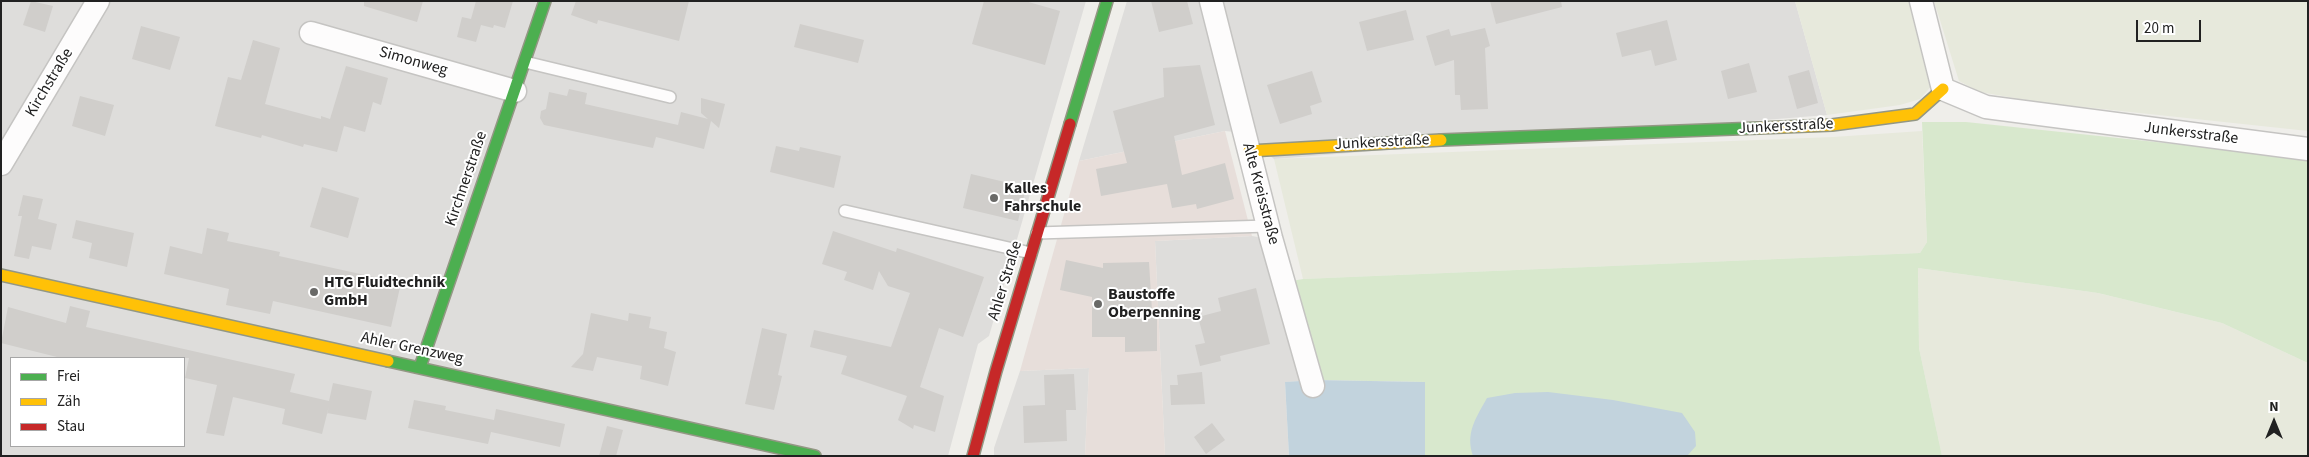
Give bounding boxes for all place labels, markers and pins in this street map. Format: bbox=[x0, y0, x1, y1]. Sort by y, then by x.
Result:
place label: Kalles Fahrschule bbox=[1004, 179, 1081, 217]
marker: Kalles Fahrschule bbox=[988, 192, 1000, 204]
place label: HTG Fluidtechnik GmbH bbox=[324, 273, 445, 311]
place label: Baustoffe Oberpenning bbox=[1108, 285, 1201, 323]
marker: HTG Fluidtechnik GmbH bbox=[308, 286, 320, 298]
marker: Baustoffe Oberpenning bbox=[1092, 298, 1104, 310]

